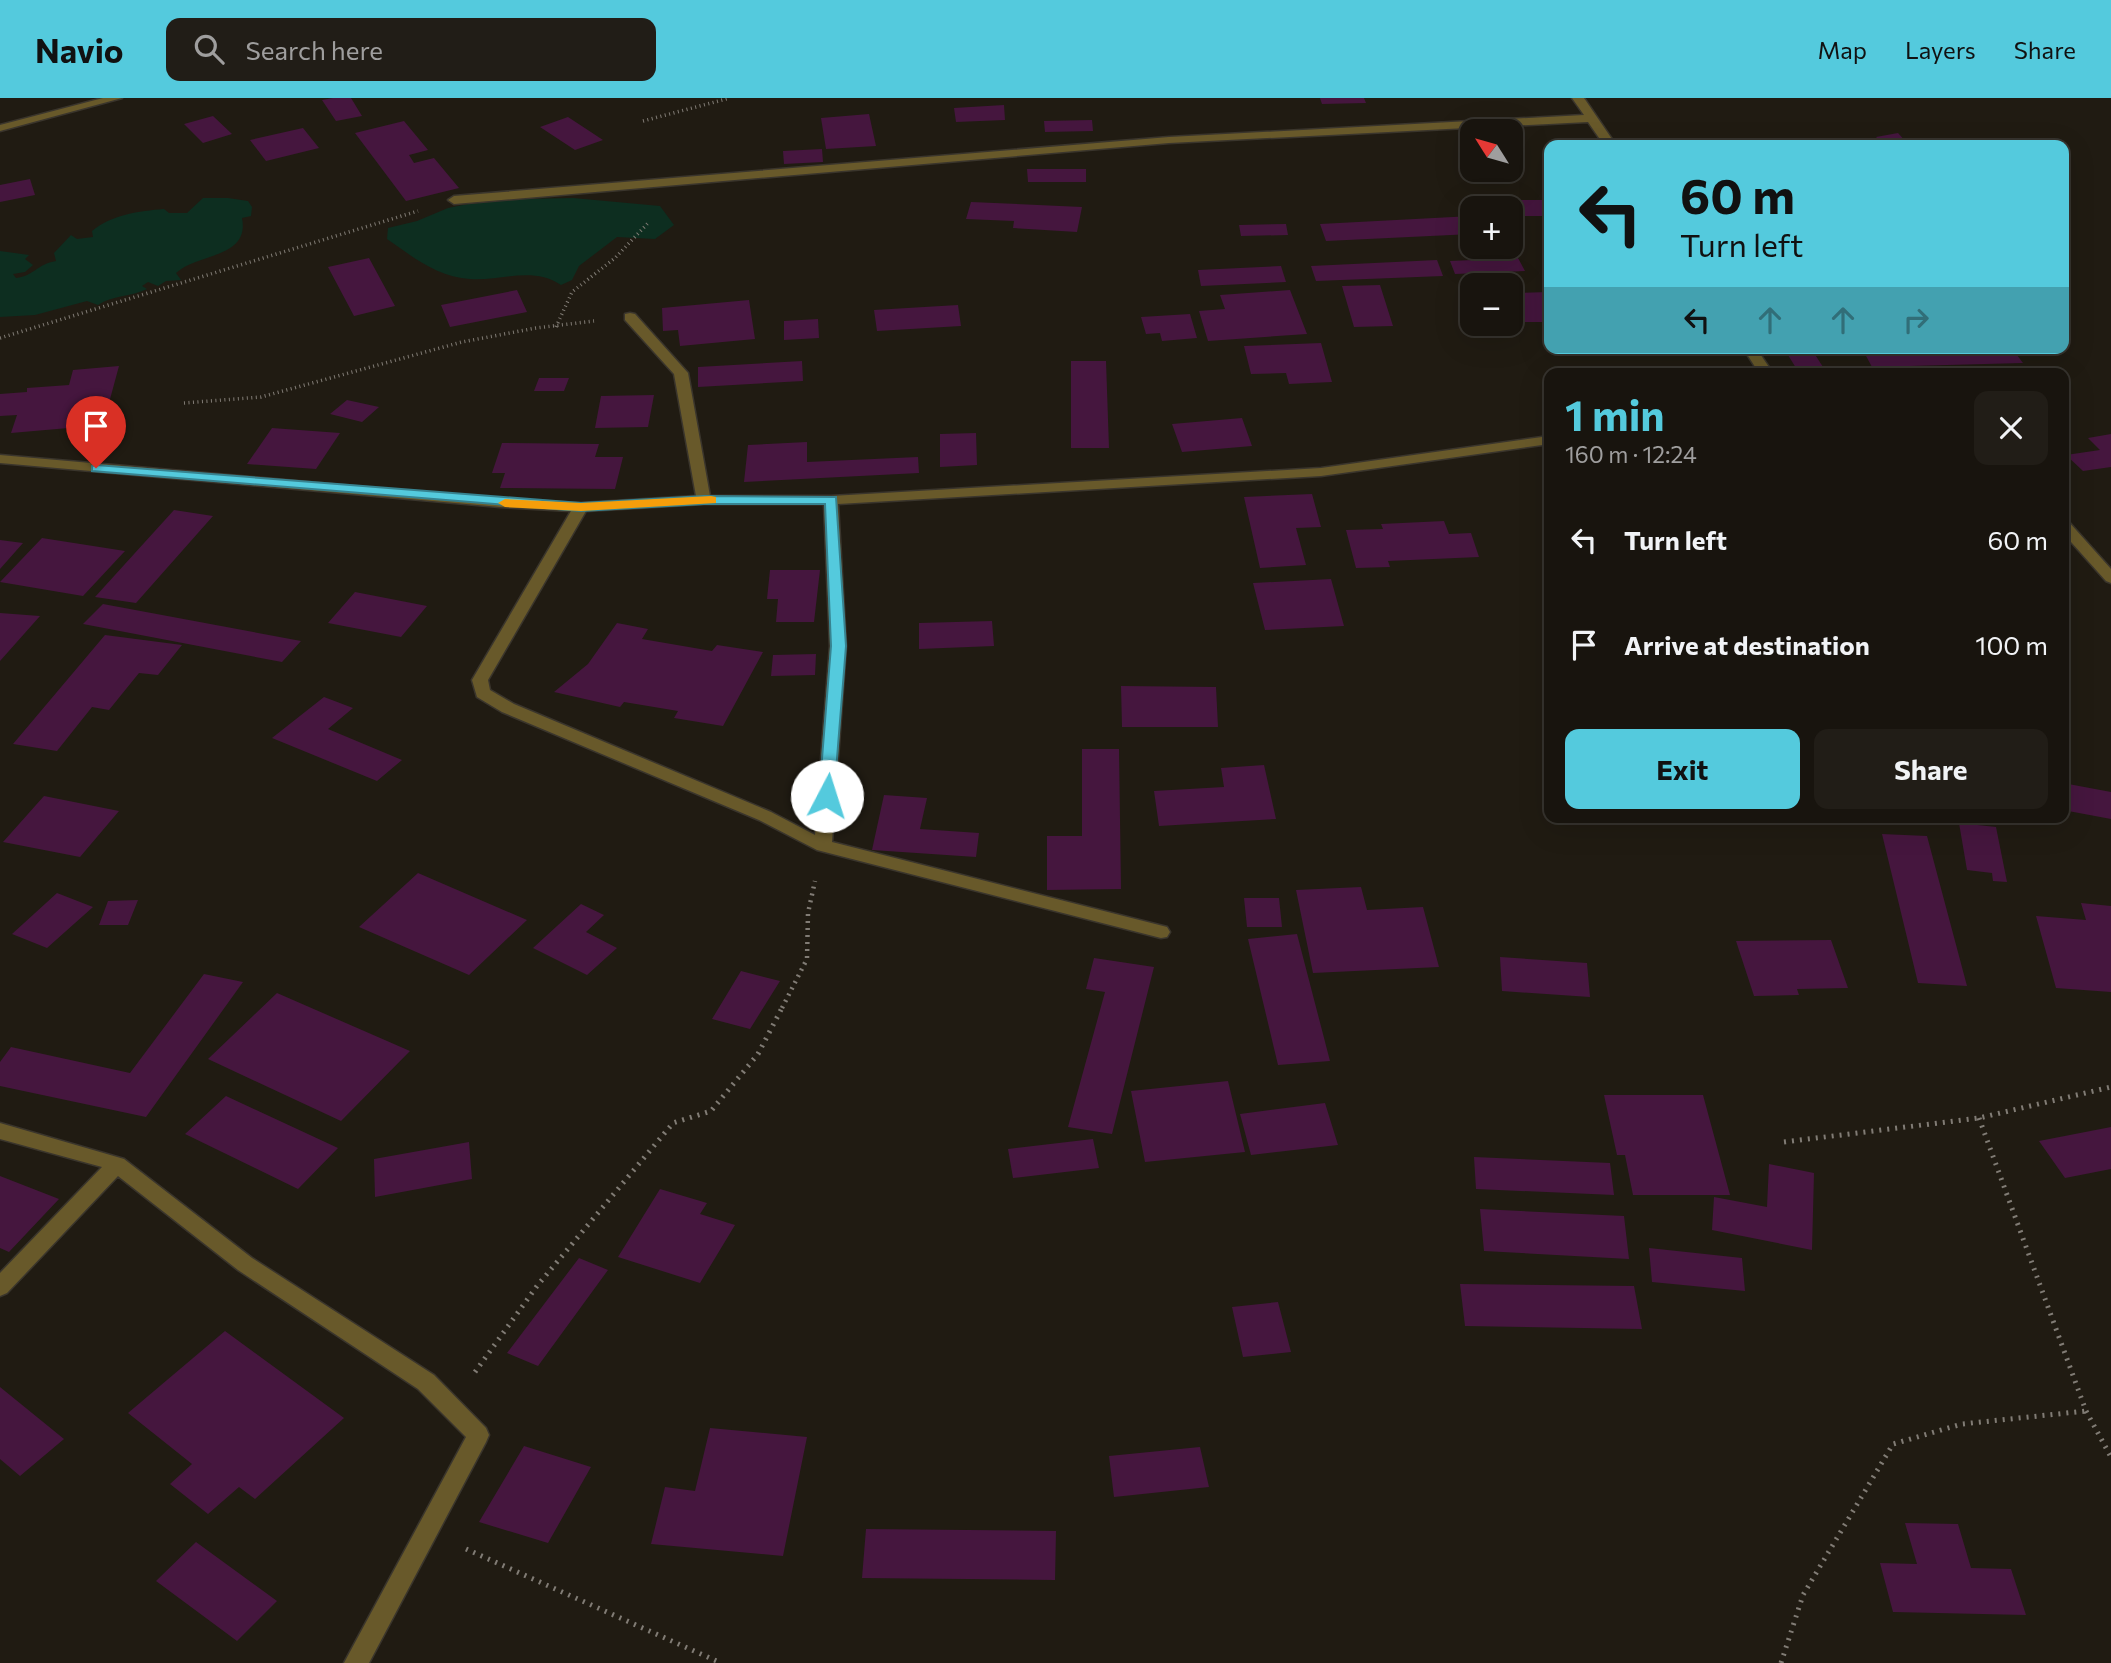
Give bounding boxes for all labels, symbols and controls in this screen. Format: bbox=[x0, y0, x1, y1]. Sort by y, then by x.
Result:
search box bbox=[166, 18, 656, 81]
text: Navio bbox=[35, 29, 124, 70]
icon: search bbox=[190, 30, 228, 68]
text: Search here bbox=[246, 34, 383, 65]
text: Map bbox=[1818, 35, 1867, 64]
text: Layers bbox=[1905, 35, 1976, 64]
text: Share bbox=[2014, 35, 2076, 64]
north arrow bbox=[1460, 119, 1522, 182]
map controls bbox=[1460, 119, 1523, 336]
text: 60 m bbox=[1680, 164, 1795, 224]
icon: left bbox=[1565, 168, 1656, 259]
button: + bbox=[1460, 196, 1523, 259]
text: Turn left bbox=[1680, 224, 1804, 264]
button: − bbox=[1460, 273, 1523, 336]
icon: left bbox=[1678, 301, 1716, 339]
icon: ahead bbox=[1751, 301, 1789, 339]
icon: ahead bbox=[1824, 301, 1862, 339]
icon: right bbox=[1897, 301, 1935, 339]
text: 1 min bbox=[1565, 388, 1665, 440]
button: close bbox=[1974, 391, 2048, 465]
pin bbox=[66, 396, 126, 468]
icon: arrive bbox=[77, 407, 115, 445]
text: 160 m · 12:24 bbox=[1565, 440, 1697, 468]
icon: left bbox=[1565, 521, 1603, 559]
text: Turn left bbox=[1624, 524, 1727, 555]
text: 60 m bbox=[1988, 524, 2048, 555]
icon: arrive bbox=[1565, 626, 1603, 664]
text: Arrive at destination bbox=[1624, 629, 1870, 660]
text: 100 m bbox=[1975, 629, 2048, 660]
button: Exit bbox=[1565, 729, 1800, 809]
button: Share bbox=[1814, 729, 2048, 809]
position arrow bbox=[790, 759, 864, 833]

